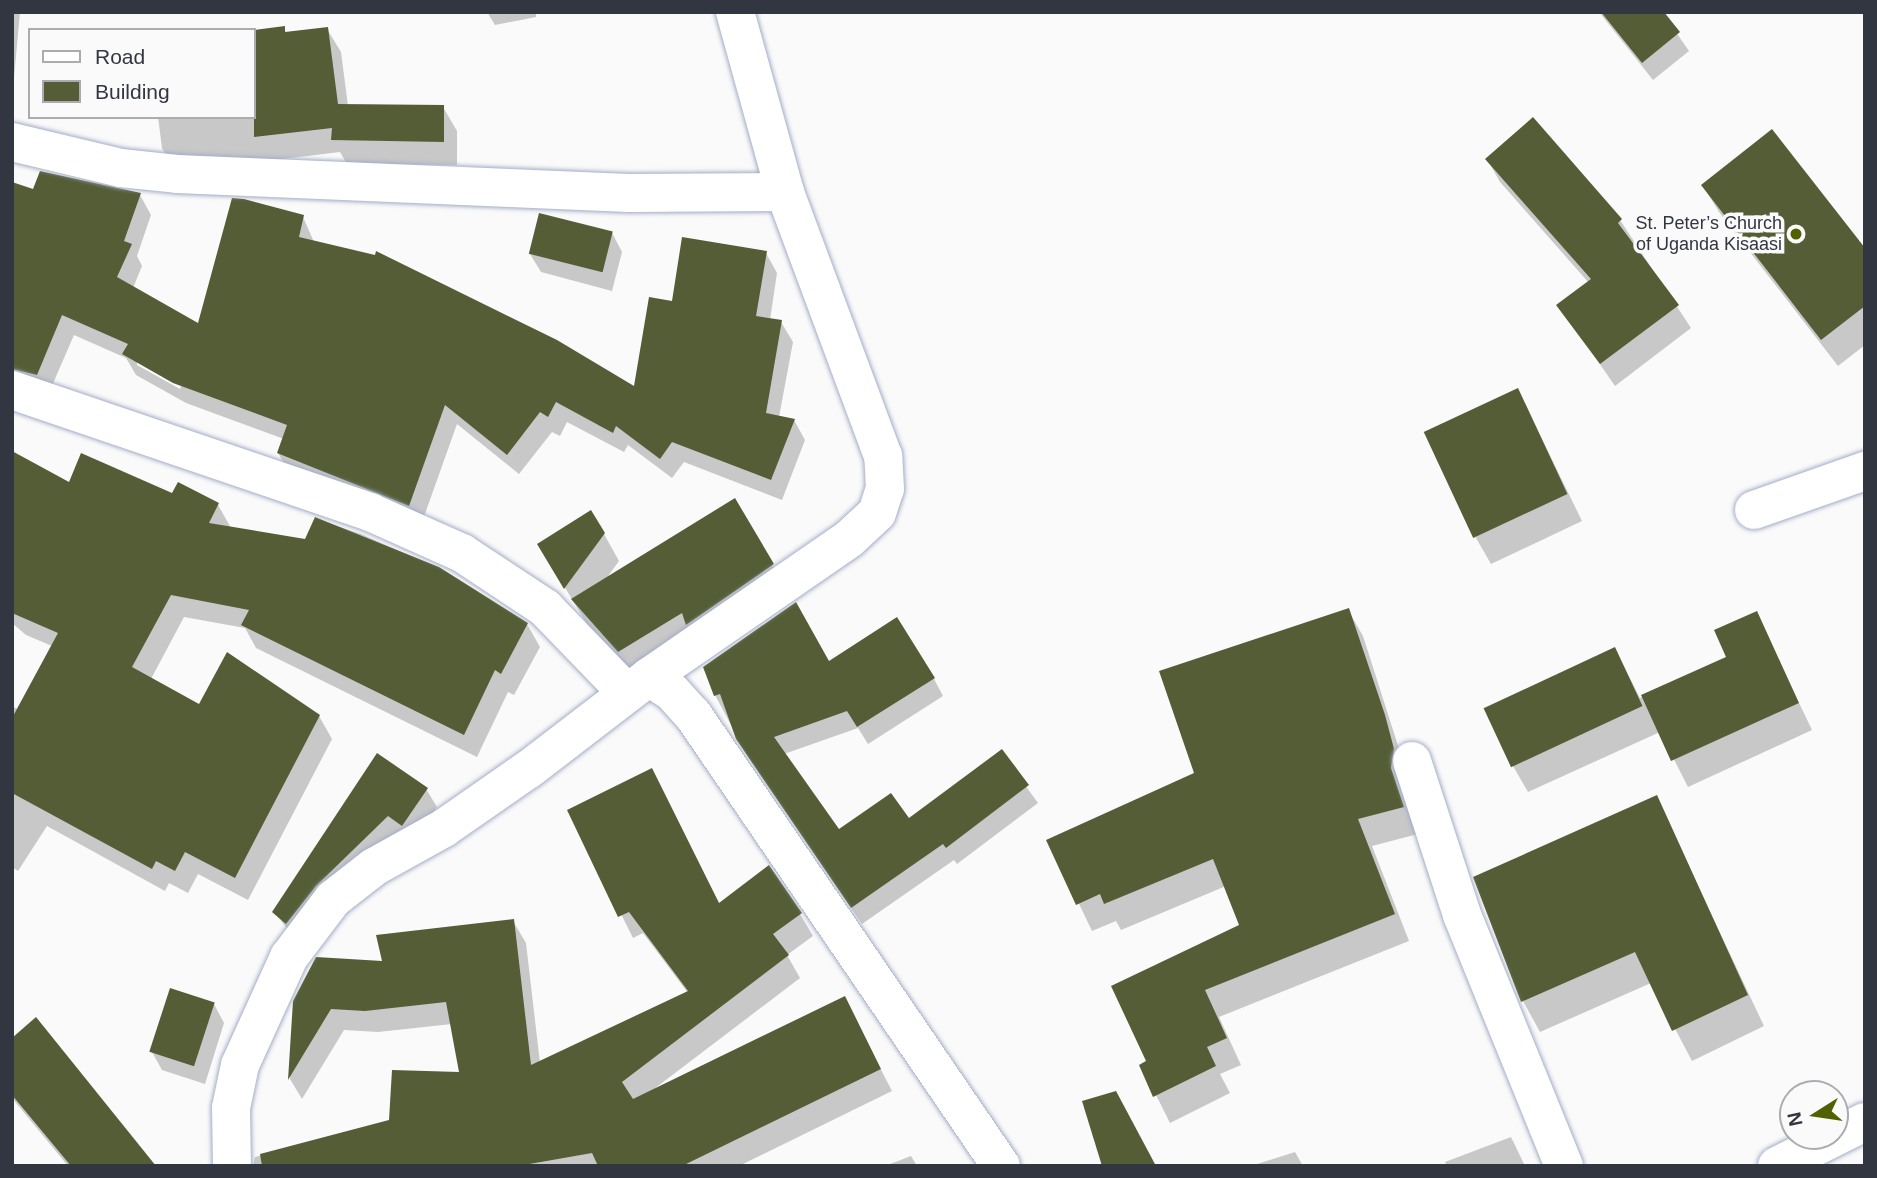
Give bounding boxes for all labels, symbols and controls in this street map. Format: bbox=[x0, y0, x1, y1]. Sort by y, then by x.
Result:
legend bbox=[28, 28, 256, 119]
text: Road bbox=[95, 45, 145, 68]
text: Building bbox=[95, 80, 170, 103]
place label: St. Peter’s Church of Uganda Kisaasi bbox=[1636, 213, 1782, 256]
marker: St. Peter’s Church of Uganda Kisaasi bbox=[1788, 226, 1804, 242]
north arrow bbox=[1779, 1080, 1849, 1150]
text: N bbox=[1783, 1110, 1807, 1128]

